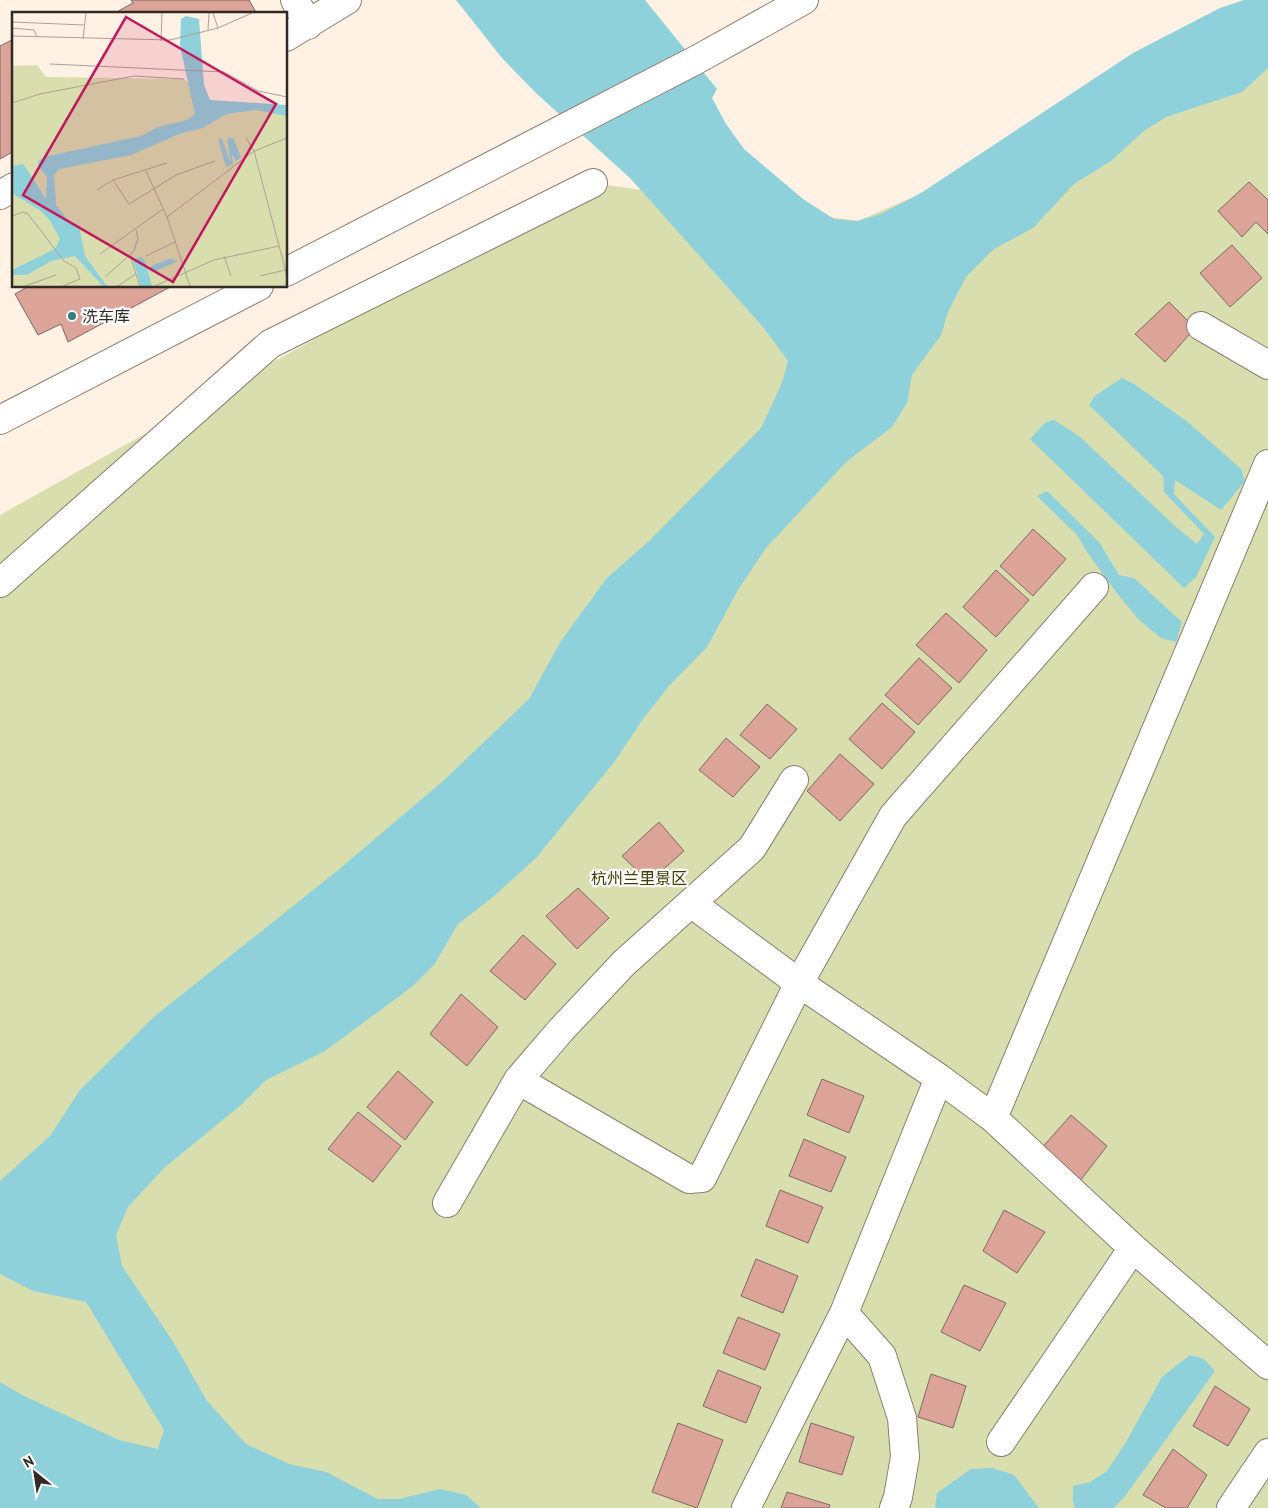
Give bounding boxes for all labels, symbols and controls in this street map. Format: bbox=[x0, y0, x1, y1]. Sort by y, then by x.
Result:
inset map bbox=[12, 12, 288, 288]
place label: 洗车库 bbox=[82, 306, 130, 326]
marker: 洗车库 bbox=[66, 310, 78, 322]
park label: 杭州兰里景区 bbox=[591, 868, 687, 888]
north arrow bbox=[10, 1448, 60, 1498]
text: N bbox=[20, 1452, 37, 1472]

